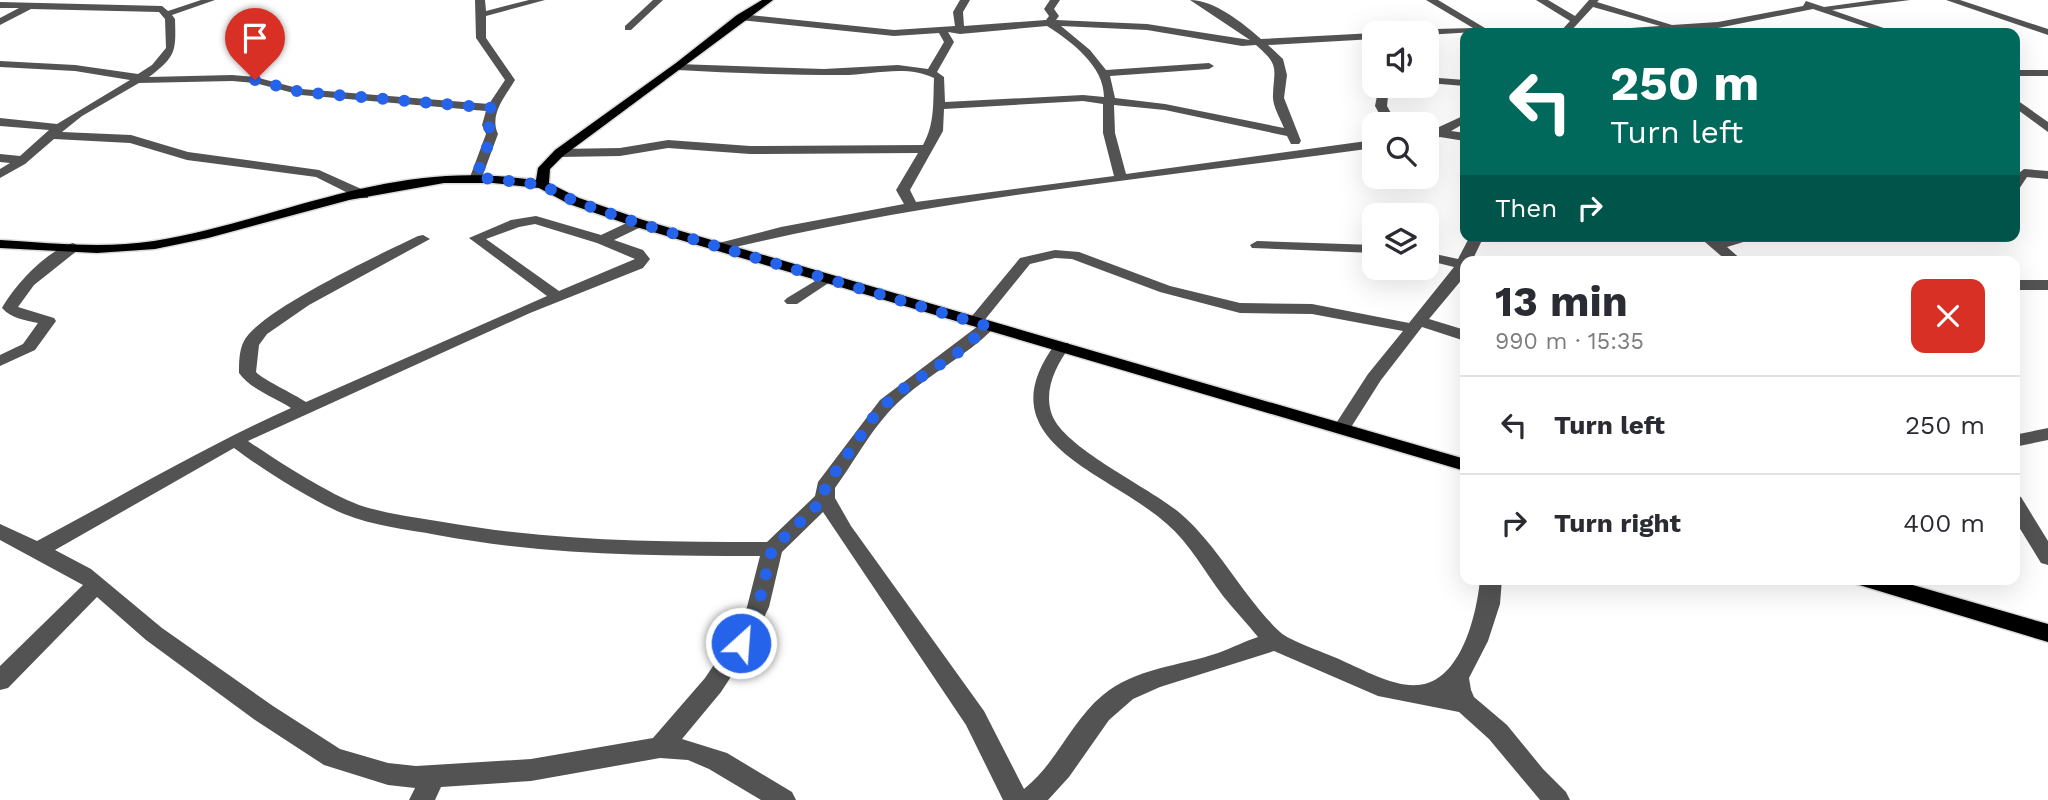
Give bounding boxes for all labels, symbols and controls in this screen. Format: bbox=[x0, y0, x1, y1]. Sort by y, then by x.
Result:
pin bbox=[225, 8, 285, 80]
icon: arrive bbox=[236, 19, 274, 57]
map controls bbox=[1362, 21, 1439, 280]
button: sound bbox=[1362, 21, 1439, 98]
text: 250 m bbox=[1610, 54, 1759, 112]
icon: left bbox=[1495, 56, 1586, 147]
button: search bbox=[1362, 112, 1439, 189]
text: Turn left bbox=[1610, 113, 1743, 151]
icon: right bbox=[1571, 189, 1609, 227]
text: Then bbox=[1495, 193, 1557, 223]
button: layers bbox=[1362, 203, 1439, 280]
text: 13 min bbox=[1495, 277, 1628, 326]
button: close bbox=[1911, 279, 1985, 353]
text: 990 m · 15:35 bbox=[1495, 328, 1644, 355]
icon: left bbox=[1495, 406, 1533, 444]
text: Turn left bbox=[1554, 410, 1665, 440]
text: 250 m bbox=[1905, 410, 1985, 440]
icon: right bbox=[1495, 504, 1533, 542]
text: Turn right bbox=[1554, 508, 1681, 538]
text: 400 m bbox=[1903, 508, 1985, 538]
position arrow bbox=[704, 606, 778, 680]

